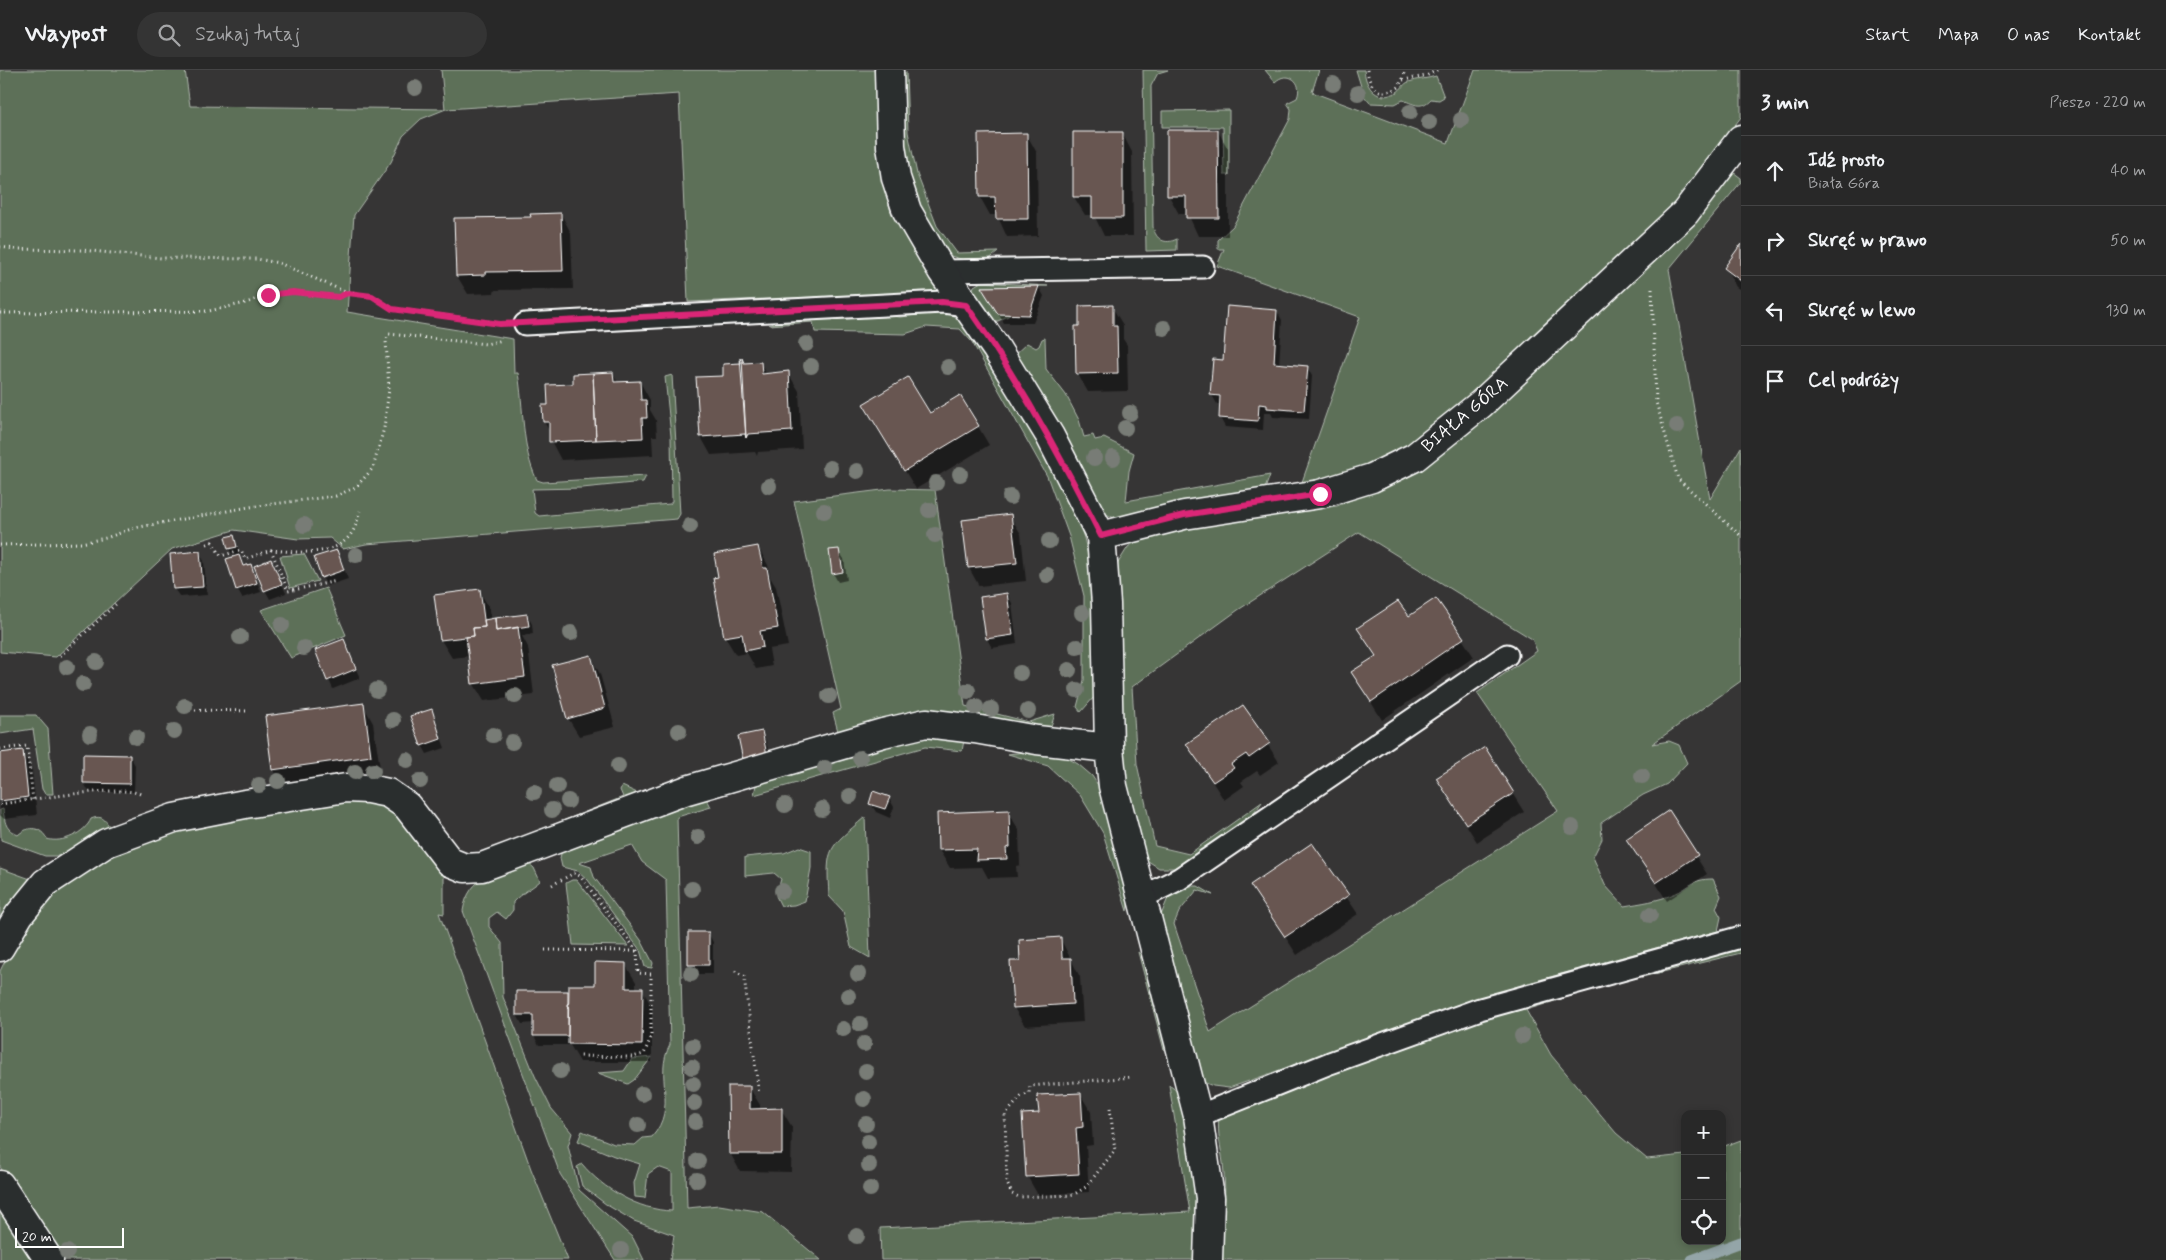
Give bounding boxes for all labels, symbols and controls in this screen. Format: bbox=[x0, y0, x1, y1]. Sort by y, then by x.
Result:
search box bbox=[137, 12, 487, 57]
text: Waypost bbox=[25, 19, 107, 50]
icon: search bbox=[155, 21, 183, 49]
text: Szukaj tutaj bbox=[195, 22, 300, 47]
text: Start bbox=[1865, 23, 1910, 47]
text: Mapa bbox=[1938, 23, 1979, 47]
text: O nas bbox=[2007, 23, 2050, 47]
text: Kontakt bbox=[2078, 23, 2141, 47]
text: 3 min bbox=[1761, 89, 1809, 117]
text: Pieszo · 220 m bbox=[2049, 92, 2146, 113]
text: Idź prosto bbox=[1808, 148, 1885, 173]
icon: ahead bbox=[1761, 157, 1789, 185]
text: 40 m bbox=[2110, 160, 2146, 181]
text: Biała Góra bbox=[1808, 173, 1880, 194]
icon: right bbox=[1761, 227, 1789, 255]
text: Skręć w prawo bbox=[1808, 228, 1927, 253]
text: 50 m bbox=[2110, 230, 2146, 251]
route end bbox=[257, 284, 280, 307]
icon: left bbox=[1761, 297, 1789, 325]
text: Skręć w lewo bbox=[1808, 298, 1916, 323]
text: 130 m bbox=[2105, 300, 2146, 321]
icon: arrive bbox=[1761, 367, 1789, 395]
text: Cel podróży bbox=[1808, 368, 1899, 393]
street label: BIAŁA GÓRA bbox=[1417, 372, 1513, 458]
route start bbox=[1309, 483, 1332, 506]
map controls bbox=[1681, 1110, 1726, 1245]
button: + bbox=[1681, 1110, 1726, 1155]
button: − bbox=[1681, 1155, 1726, 1200]
button: locate bbox=[1681, 1200, 1726, 1245]
scale bar bbox=[15, 1225, 124, 1248]
text: 20 m bbox=[22, 1228, 52, 1246]

